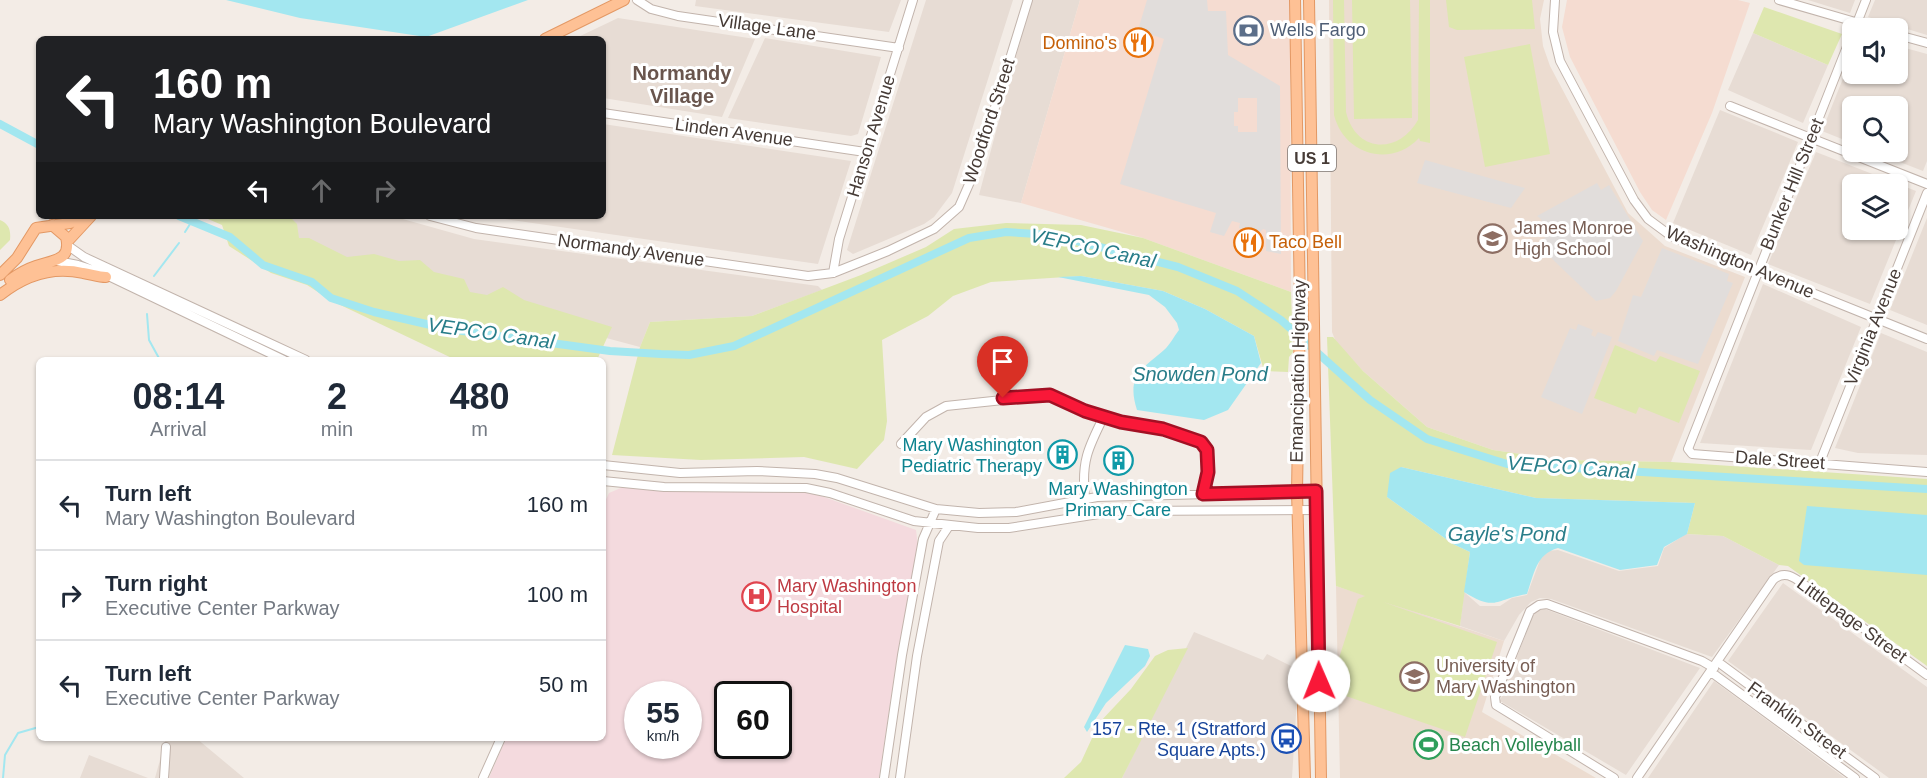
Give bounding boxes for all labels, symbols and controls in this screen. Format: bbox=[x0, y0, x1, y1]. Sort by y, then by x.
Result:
street label: Village Lane bbox=[717, 10, 817, 44]
bank icon: Wells Fargo bbox=[1233, 14, 1265, 46]
map controls bbox=[1842, 18, 1908, 240]
button: sound bbox=[1842, 18, 1908, 84]
place label: Wells Fargo bbox=[1270, 20, 1366, 40]
restaurant icon: Domino's bbox=[1122, 27, 1154, 59]
place label: Domino's bbox=[1043, 33, 1117, 53]
street label: Woodford Street bbox=[959, 56, 1019, 186]
icon: left bbox=[54, 60, 132, 138]
text: 160 m bbox=[153, 60, 272, 107]
district label: Normandy Village bbox=[633, 62, 732, 107]
street label: Hanson Avenue bbox=[843, 72, 899, 200]
button: search bbox=[1842, 96, 1908, 162]
text: Mary Washington Boulevard bbox=[153, 109, 491, 139]
street label: Linden Avenue bbox=[674, 114, 794, 150]
street label: Bunker Hill Street bbox=[1756, 115, 1828, 253]
road number: US 1 bbox=[1288, 145, 1336, 171]
icon: left bbox=[242, 174, 275, 207]
icon: ahead bbox=[305, 174, 338, 207]
icon: right bbox=[368, 174, 401, 207]
button: layers bbox=[1842, 174, 1908, 240]
place label: James Monroe High School bbox=[1514, 218, 1633, 259]
school or university icon: James Monroe High School bbox=[1477, 222, 1509, 254]
street label: Washington Avenue bbox=[1663, 222, 1817, 302]
water label: VEPCO Canal bbox=[1028, 224, 1158, 272]
restaurant icon: Taco Bell bbox=[1232, 226, 1264, 258]
street label: Normandy Avenue bbox=[556, 230, 706, 270]
place label: Taco Bell bbox=[1269, 232, 1342, 252]
street label: Virginia Avenue bbox=[1840, 266, 1906, 388]
street label: Emancipation Highway bbox=[1286, 279, 1310, 463]
water label: VEPCO Canal bbox=[426, 313, 556, 353]
pin bbox=[977, 336, 1028, 398]
icon: arrive bbox=[986, 345, 1019, 378]
water label: Snowden Pond bbox=[1132, 363, 1269, 385]
text: 08:14 bbox=[132, 376, 224, 417]
text: 2 bbox=[327, 376, 347, 417]
text: 480 bbox=[449, 376, 510, 417]
text: Arrival bbox=[150, 418, 207, 440]
text: min bbox=[321, 418, 353, 440]
text: m bbox=[471, 418, 488, 440]
place label: Mary Washington Pediatric Therapy bbox=[901, 435, 1042, 476]
building icon: Mary Washington Pediatric Therapy bbox=[1047, 439, 1079, 471]
building icon: Mary Washington Primary Care bbox=[1102, 444, 1134, 476]
street label: Dale Street bbox=[1734, 447, 1826, 473]
water label: VEPCO Canal bbox=[1506, 452, 1636, 482]
place label: Mary Washington Primary Care bbox=[1048, 479, 1188, 520]
text: Turn left bbox=[105, 481, 191, 506]
icon: left bbox=[54, 489, 87, 522]
text: 160 m bbox=[527, 492, 588, 517]
text: Mary Washington Boulevard bbox=[105, 507, 356, 529]
water label: Gayle's Pond bbox=[1448, 523, 1567, 545]
text: Turn right bbox=[105, 571, 207, 596]
street label: Littlepage Street bbox=[1793, 573, 1911, 667]
place label: Mary Washington Hospital bbox=[777, 576, 916, 617]
icon: right bbox=[54, 579, 87, 612]
hospital icon: Mary Washington Hospital bbox=[740, 580, 772, 612]
text: 100 m bbox=[527, 582, 588, 607]
text: Executive Center Parkway bbox=[105, 597, 340, 619]
position arrow bbox=[1287, 649, 1351, 713]
place label: University of Mary Washington bbox=[1436, 656, 1575, 697]
school or university icon: University of Mary Washington bbox=[1399, 660, 1431, 692]
text: Turn left bbox=[105, 661, 191, 686]
icon: left bbox=[54, 669, 87, 702]
text: 50 m bbox=[539, 672, 588, 697]
street label: Franklin Street bbox=[1744, 678, 1850, 762]
speed limit sign: 60 bbox=[714, 681, 792, 759]
text: Executive Center Parkway bbox=[105, 687, 340, 709]
text: 55 bbox=[646, 696, 680, 729]
place label: 157 - Rte. 1 (Stratford Square Apts.) bbox=[1092, 719, 1266, 760]
bus stop icon: 157 - Rte. 1 (Stratford Square Apts.) bbox=[1271, 723, 1303, 755]
text: km/h bbox=[647, 727, 679, 744]
sports icon: Beach Volleyball bbox=[1412, 729, 1444, 761]
place label: Beach Volleyball bbox=[1449, 735, 1581, 755]

